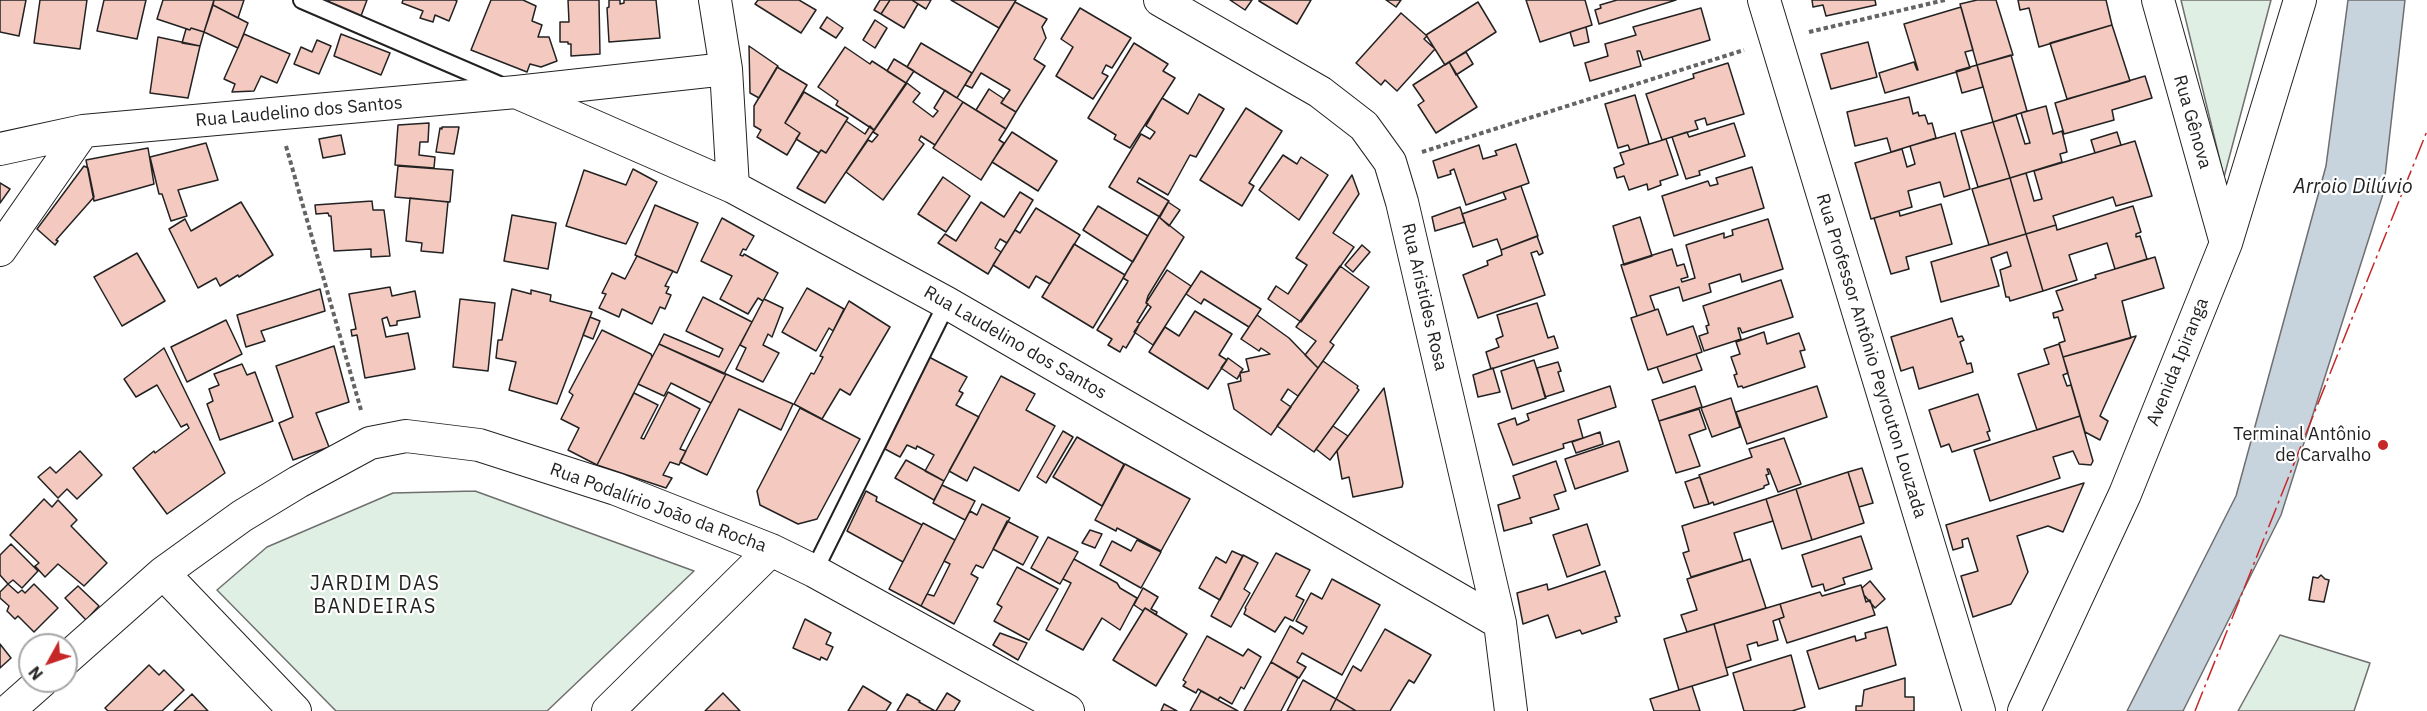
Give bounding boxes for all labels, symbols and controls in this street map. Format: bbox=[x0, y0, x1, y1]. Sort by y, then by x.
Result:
street label: Rua Gênova bbox=[2168, 73, 2216, 171]
street label: Rua Laudelino dos Santos bbox=[195, 92, 403, 132]
water label: Arroio Dilúvio bbox=[2293, 175, 2413, 199]
street label: Rua Professor Antônio Peyrouton Louzada bbox=[1811, 191, 1931, 521]
street label: Rua Aristides Rosa bbox=[1397, 221, 1451, 373]
street label: Rua Laudelino dos Santos bbox=[920, 282, 1110, 404]
street label: Avenida Ipiranga bbox=[2142, 295, 2214, 429]
place label: Terminal Antônio de Carvalho bbox=[2233, 424, 2371, 466]
marker: Terminal Antônio de Carvalho bbox=[2376, 438, 2390, 452]
street label: Rua Podalírio João da Rocha bbox=[547, 459, 769, 557]
district label: JARDIM DAS BANDEIRAS bbox=[310, 572, 440, 619]
north arrow bbox=[18, 633, 78, 693]
text: N bbox=[24, 662, 47, 684]

